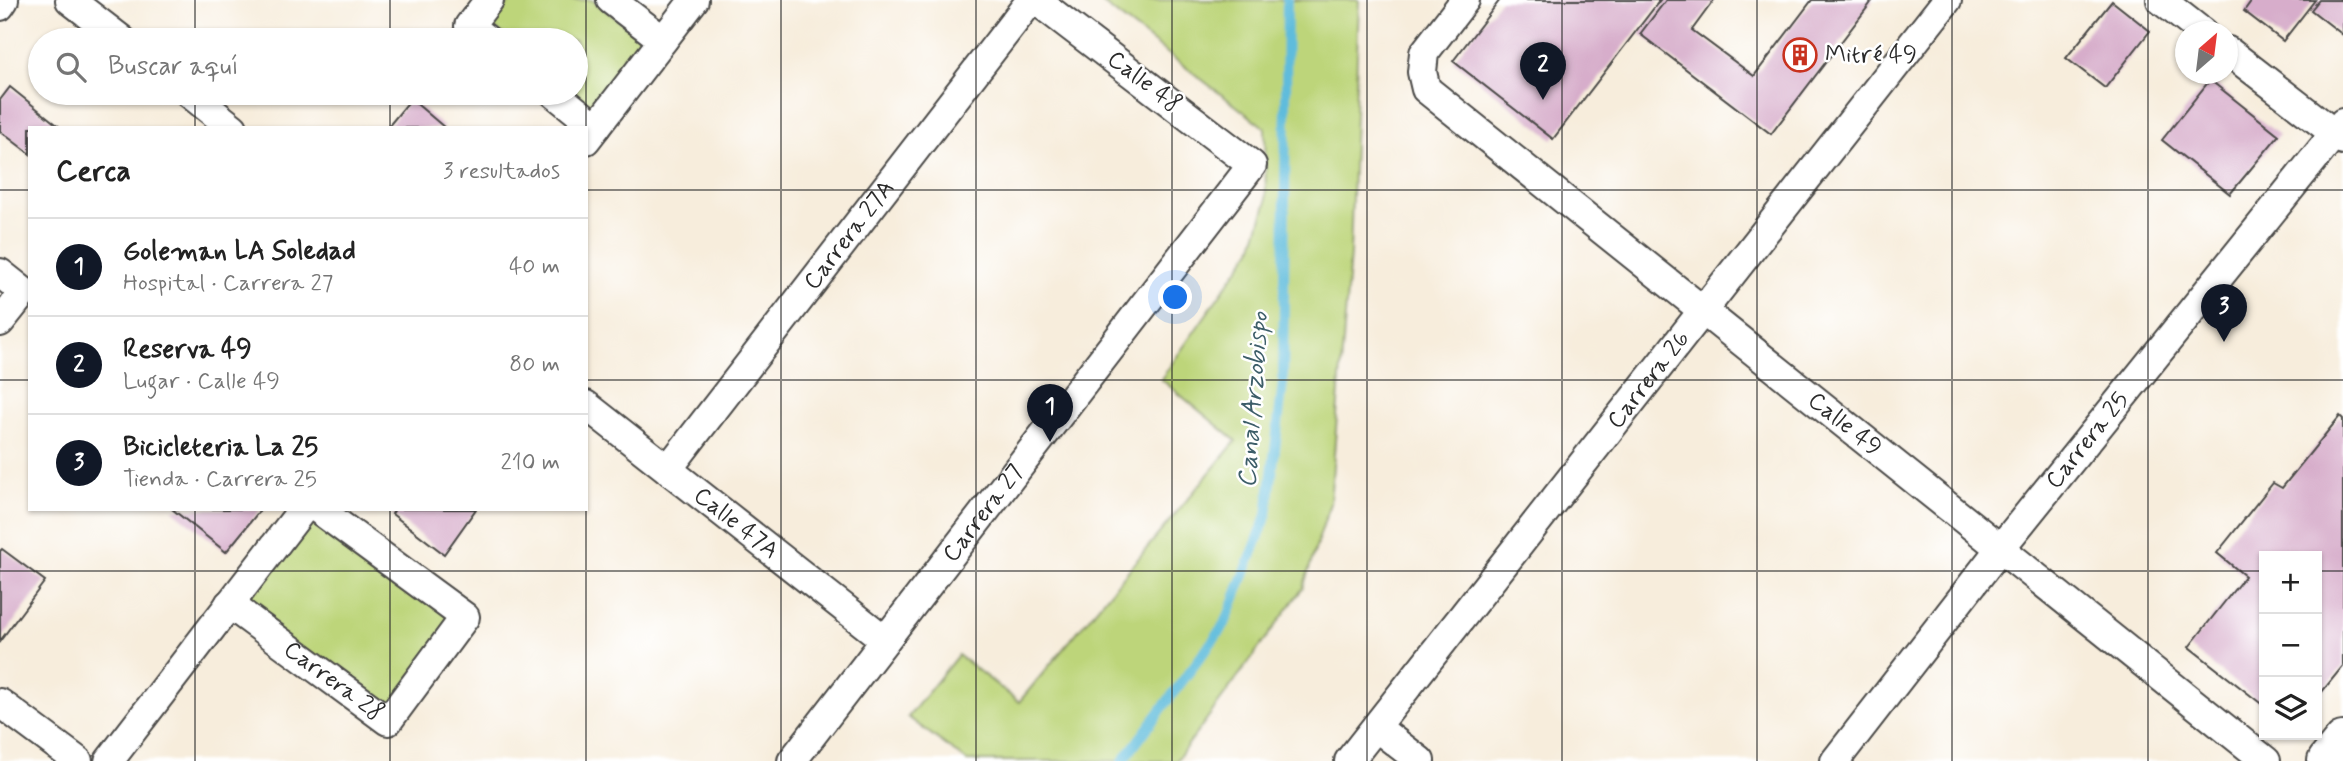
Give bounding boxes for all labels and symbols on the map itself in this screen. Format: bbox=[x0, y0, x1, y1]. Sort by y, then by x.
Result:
north arrow bbox=[2175, 21, 2238, 84]
building icon: Mitré 49 bbox=[1781, 36, 1819, 74]
place label: Mitré 49 bbox=[1825, 40, 1917, 71]
pin: 2 bbox=[1520, 42, 1566, 100]
street label: Calle 48 bbox=[1101, 44, 1187, 120]
street label: Carrera 27A bbox=[797, 174, 902, 296]
your location bbox=[1158, 280, 1192, 314]
pin: 3 bbox=[2201, 284, 2247, 342]
water label: Canal Arzobispo bbox=[1231, 310, 1277, 489]
street label: Carrera 26 bbox=[1600, 324, 1697, 435]
pin: 1 bbox=[1027, 384, 1073, 442]
street label: Calle 49 bbox=[1801, 385, 1888, 463]
street label: Carrera 25 bbox=[2039, 385, 2136, 495]
street label: Carrera 27 bbox=[936, 458, 1031, 568]
street label: Calle 47A bbox=[687, 480, 785, 566]
street label: Carrera 28 bbox=[278, 634, 390, 728]

